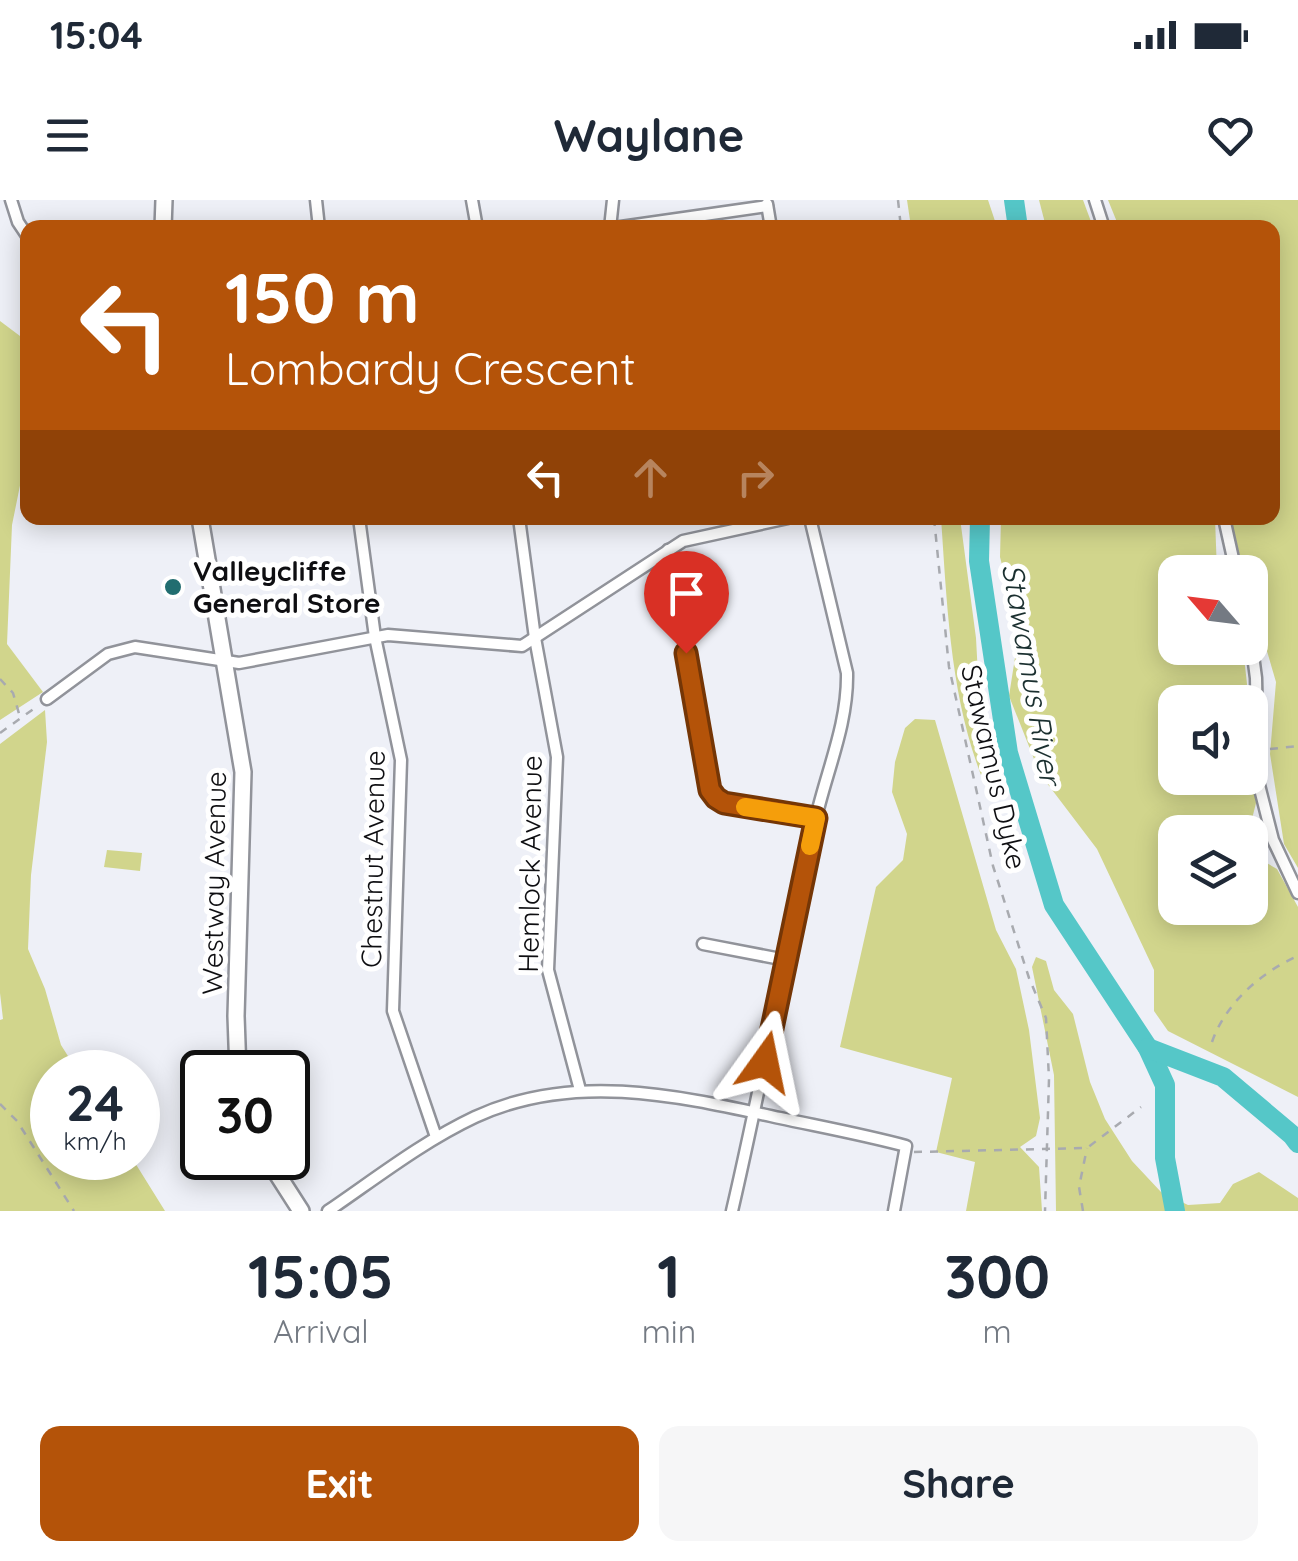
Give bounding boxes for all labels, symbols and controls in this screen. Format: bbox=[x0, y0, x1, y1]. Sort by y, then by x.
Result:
text: 15:04 bbox=[50, 11, 143, 59]
text: Waylane bbox=[554, 107, 744, 163]
icon: menu bbox=[40, 108, 95, 163]
icon: heart bbox=[1203, 108, 1258, 163]
text: 150 m bbox=[225, 253, 420, 341]
icon: left bbox=[60, 260, 190, 390]
text: Lombardy Crescent bbox=[225, 340, 635, 396]
icon: left bbox=[518, 450, 573, 505]
icon: ahead bbox=[623, 450, 678, 505]
icon: right bbox=[728, 450, 783, 505]
pin bbox=[644, 551, 729, 654]
place label: Valleycliffe General Store bbox=[193, 553, 381, 620]
north arrow bbox=[1158, 555, 1268, 665]
map controls bbox=[1158, 555, 1268, 925]
water label: Stawamus River bbox=[994, 561, 1071, 790]
icon: arrive bbox=[659, 566, 714, 621]
marker: Valleycliffe General Store bbox=[162, 576, 184, 598]
street label: Stawamus Dyke bbox=[954, 661, 1035, 872]
button: sound bbox=[1158, 685, 1268, 795]
street label: Chestnut Avenue bbox=[353, 750, 392, 968]
street label: Hemlock Avenue bbox=[510, 755, 549, 973]
street label: Westway Avenue bbox=[194, 771, 233, 995]
button: layers bbox=[1158, 815, 1268, 925]
position arrow bbox=[713, 1010, 817, 1114]
speed limit sign: 30 bbox=[180, 1050, 310, 1180]
text: 24 bbox=[66, 1071, 124, 1134]
text: km/h bbox=[63, 1125, 127, 1156]
text: 15:05 bbox=[248, 1238, 394, 1313]
text: 1 bbox=[657, 1238, 681, 1313]
text: 300 bbox=[944, 1238, 1050, 1313]
text: Arrival bbox=[273, 1311, 369, 1351]
text: min bbox=[642, 1311, 696, 1351]
text: m bbox=[982, 1311, 1012, 1351]
button: Exit bbox=[40, 1426, 639, 1541]
button: Share bbox=[659, 1426, 1258, 1541]

